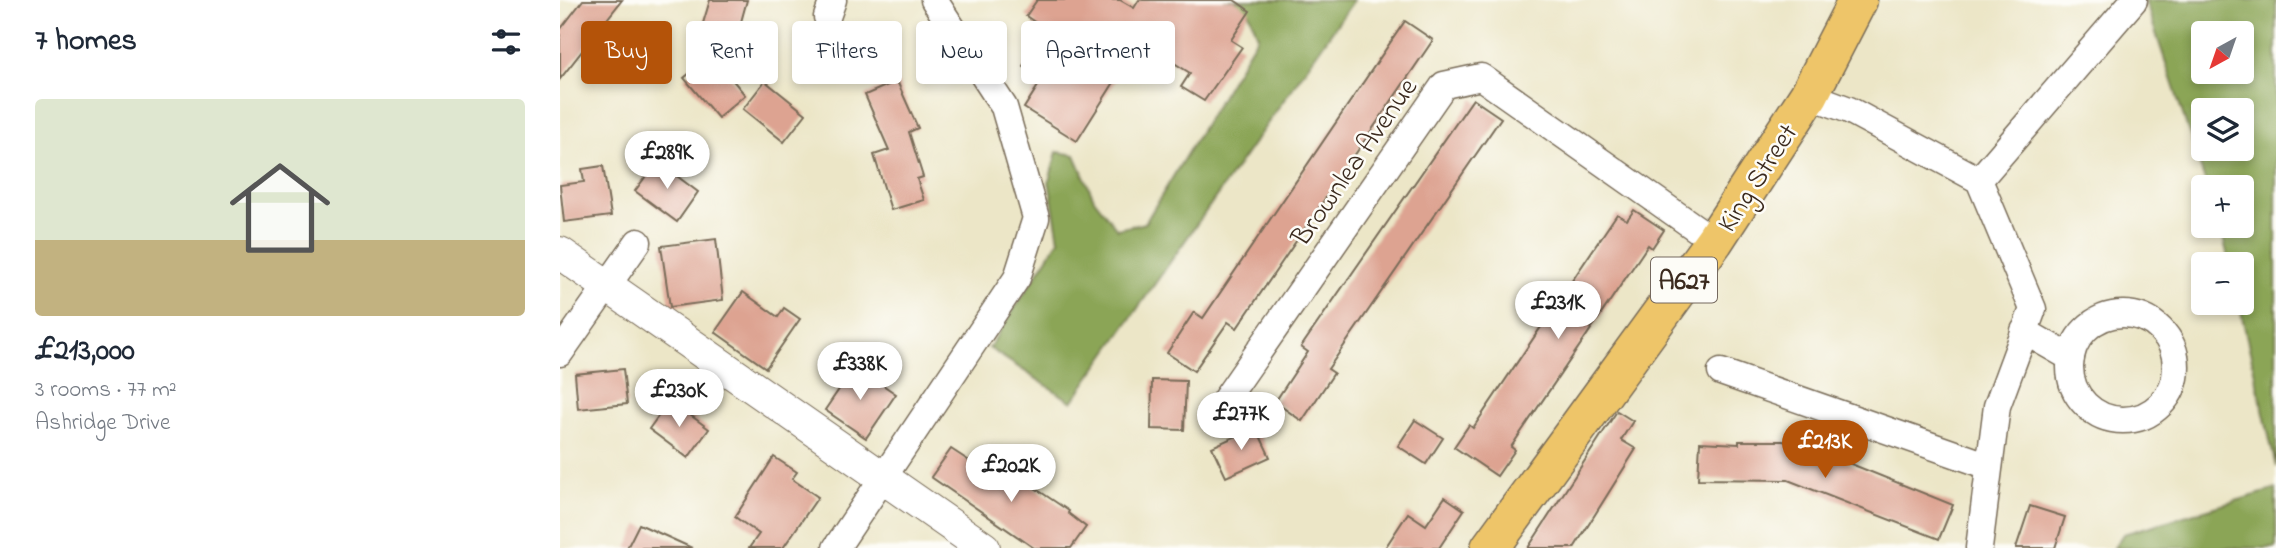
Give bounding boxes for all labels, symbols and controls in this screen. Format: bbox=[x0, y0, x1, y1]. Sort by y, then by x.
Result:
text: 7 homes bbox=[35, 20, 137, 64]
chip: Buy bbox=[581, 21, 672, 84]
chip: Rent bbox=[686, 21, 778, 84]
chip: Filters bbox=[792, 21, 902, 84]
chip: New bbox=[916, 21, 1007, 84]
chip: Apartment bbox=[1021, 21, 1175, 84]
north arrow bbox=[2191, 21, 2254, 84]
map controls bbox=[2191, 21, 2254, 315]
icon: filters bbox=[487, 23, 525, 61]
street label: Brownlea Avenue bbox=[1282, 70, 1430, 256]
button: layers bbox=[2191, 98, 2254, 161]
street label: King Street bbox=[1708, 116, 1810, 241]
pin: £289K bbox=[618, 132, 716, 191]
text: £289K bbox=[641, 137, 693, 170]
icon: home bbox=[217, 145, 343, 271]
button: + bbox=[2191, 175, 2254, 238]
button: − bbox=[2191, 252, 2254, 315]
road number: A627 bbox=[1651, 258, 1717, 302]
pin: £231K bbox=[1509, 282, 1607, 341]
text: £231K bbox=[1531, 287, 1585, 320]
text: £213,000 bbox=[35, 330, 135, 374]
pin: £338K bbox=[811, 342, 909, 402]
text: £338K bbox=[833, 348, 887, 381]
pin: £230K bbox=[630, 370, 728, 429]
text: 3 rooms · 77 m² bbox=[35, 374, 177, 407]
text: £230K bbox=[651, 375, 707, 408]
pin: £277K bbox=[1192, 392, 1290, 452]
text: £277K bbox=[1213, 398, 1269, 431]
text: Ashridge Drive bbox=[35, 407, 170, 440]
pin: £213K bbox=[1776, 420, 1874, 480]
text: £213K bbox=[1798, 426, 1852, 459]
pin: £202K bbox=[962, 444, 1060, 504]
text: £202K bbox=[982, 450, 1040, 483]

